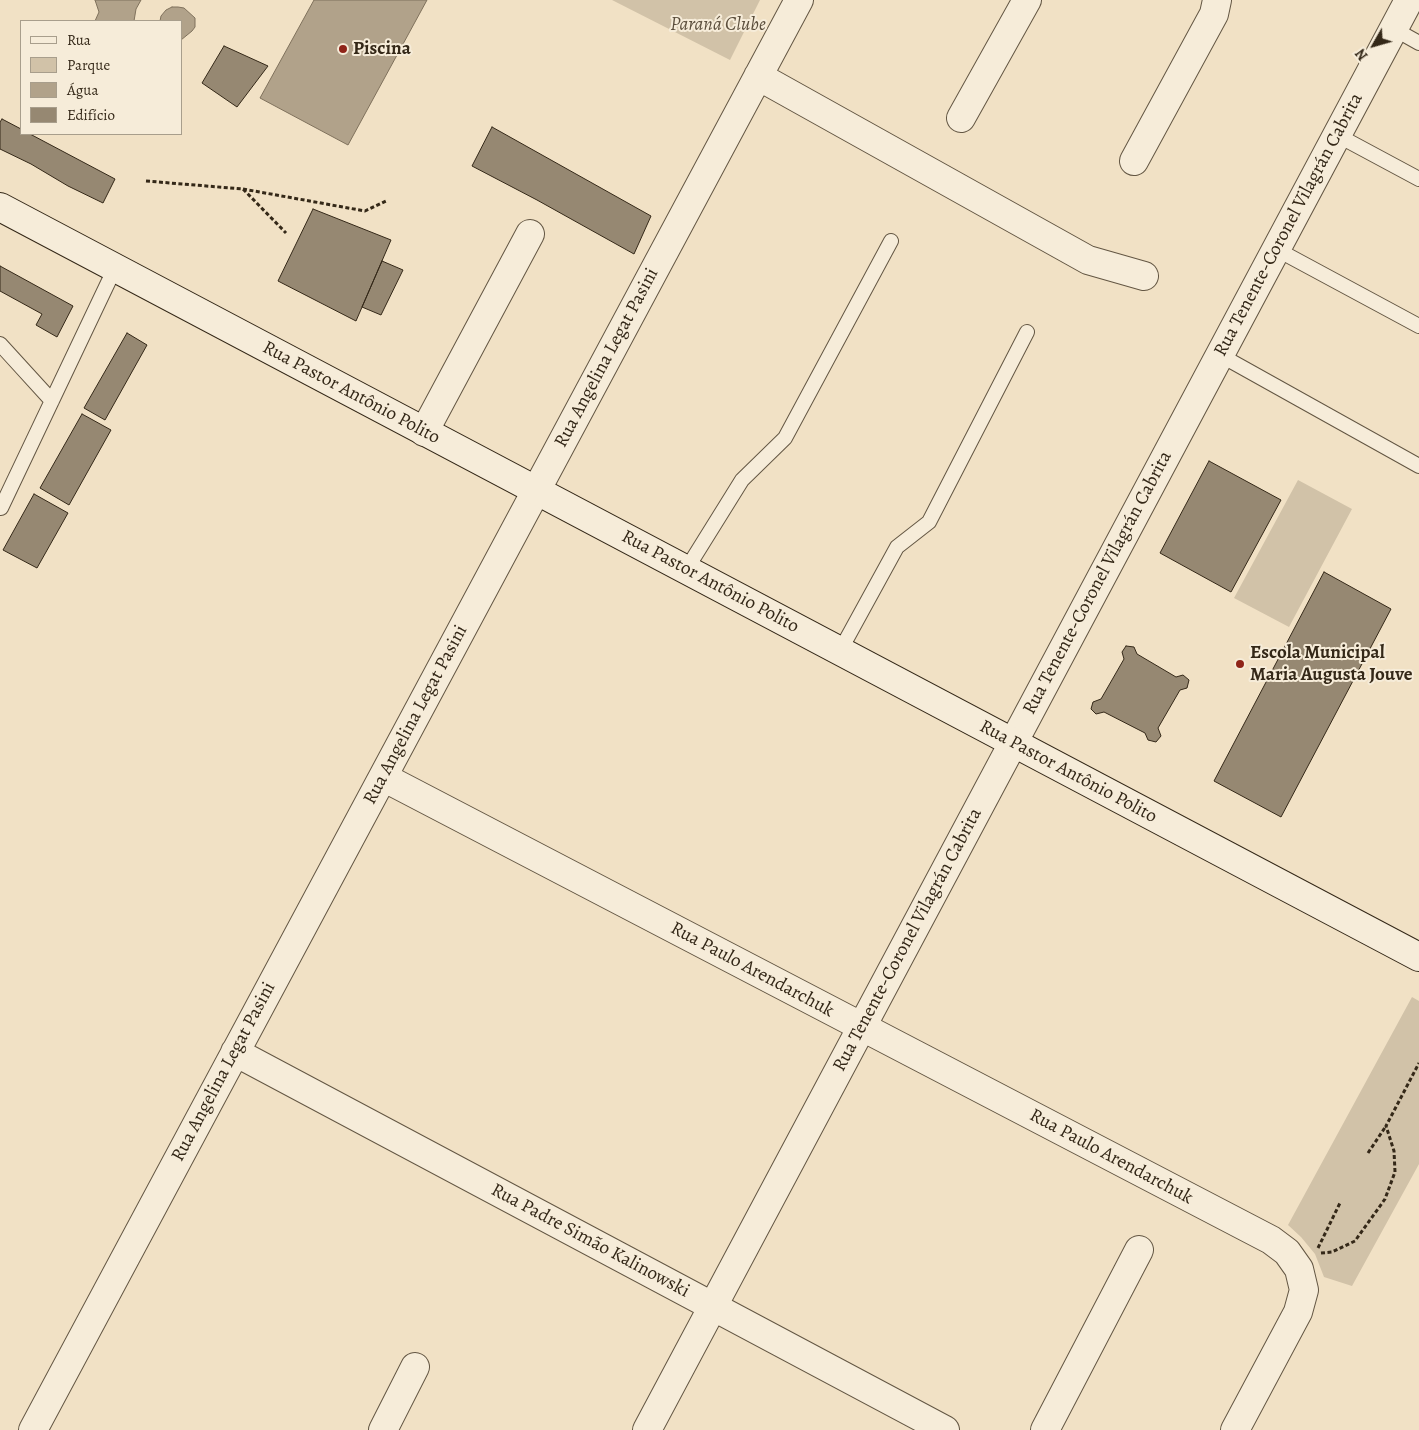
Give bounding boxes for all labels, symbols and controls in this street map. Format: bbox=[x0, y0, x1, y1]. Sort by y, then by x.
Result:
park label: Paraná Clube bbox=[670, 14, 766, 36]
legend bbox=[20, 20, 182, 135]
north arrow bbox=[1349, 20, 1399, 70]
text: Rua bbox=[67, 30, 91, 50]
place label: Piscina bbox=[353, 38, 411, 60]
marker: Piscina bbox=[337, 43, 349, 55]
text: N bbox=[1351, 45, 1372, 64]
text: Parque bbox=[67, 55, 110, 75]
text: Água bbox=[67, 80, 98, 100]
street label: Rua Tenente-Coronel Vilagrán Cabrita bbox=[1210, 89, 1368, 361]
text: Edifício bbox=[67, 105, 115, 125]
street label: Rua Angelina Legat Pasini bbox=[550, 264, 664, 452]
street label: Rua Pastor Antônio Polito bbox=[258, 336, 444, 450]
street label: Rua Tenente-Coronel Vilagrán Cabrita bbox=[1019, 447, 1177, 719]
street label: Rua Pastor Antônio Polito bbox=[617, 525, 803, 639]
street label: Rua Angelina Legat Pasini bbox=[359, 621, 473, 809]
place label: Escola Municipal Maria Augusta Jouve bbox=[1250, 642, 1413, 686]
marker: Escola Municipal Maria Augusta Jouve bbox=[1234, 658, 1246, 670]
street label: Rua Pastor Antônio Polito bbox=[975, 715, 1161, 829]
street label: Rua Tenente-Coronel Vilagrán Cabrita bbox=[829, 804, 987, 1076]
street label: Rua Paulo Arendarchuk bbox=[666, 917, 838, 1023]
street label: Rua Angelina Legat Pasini bbox=[167, 978, 281, 1166]
street label: Rua Paulo Arendarchuk bbox=[1025, 1104, 1197, 1210]
street label: Rua Padre Simão Kalinowski bbox=[487, 1179, 693, 1303]

